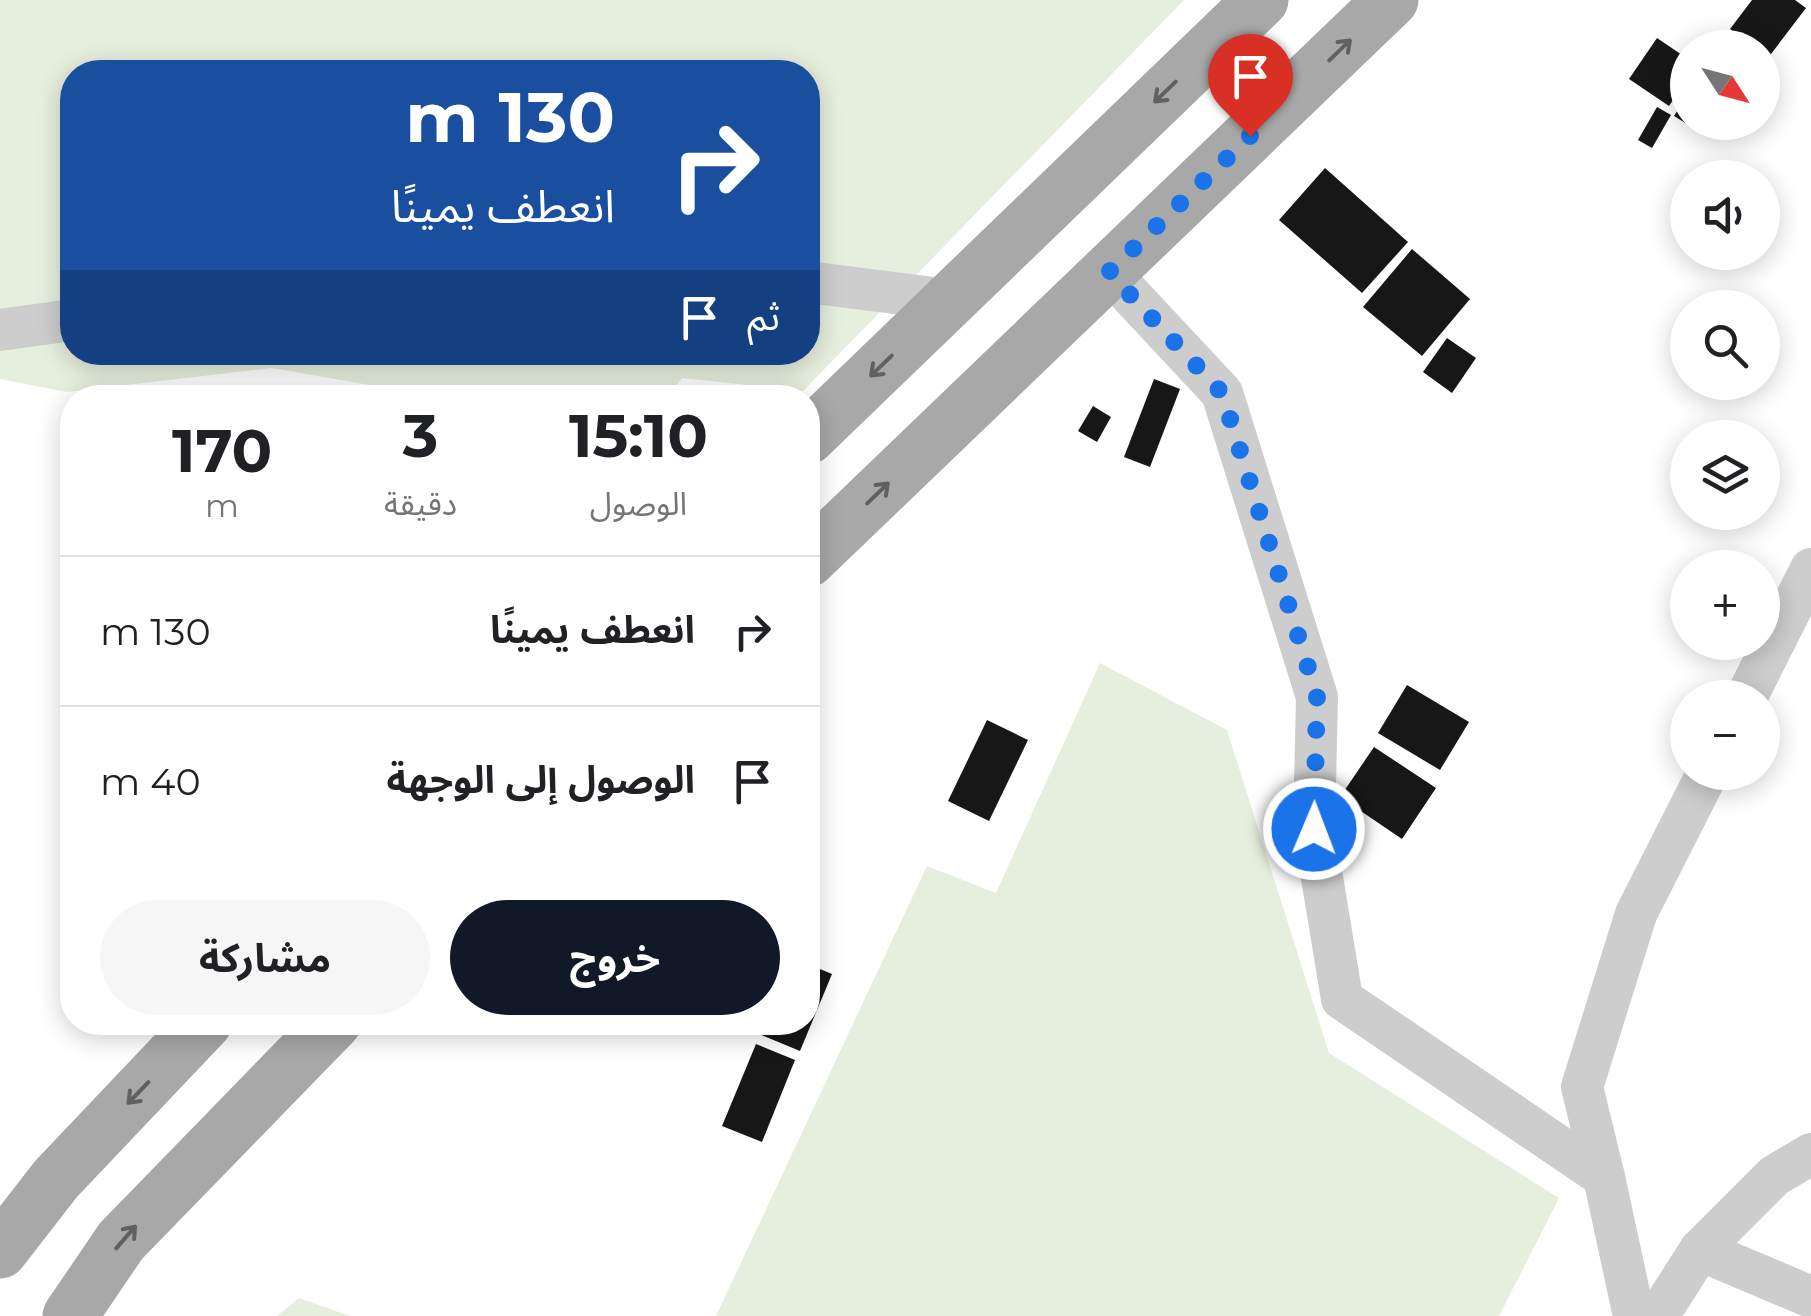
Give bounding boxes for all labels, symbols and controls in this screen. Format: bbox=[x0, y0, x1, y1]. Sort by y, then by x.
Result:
north arrow bbox=[1670, 30, 1780, 140]
map controls bbox=[1670, 30, 1780, 790]
pin bbox=[1208, 34, 1293, 137]
one-way arrow bbox=[1327, 38, 1351, 62]
icon: arrive bbox=[1223, 49, 1278, 104]
text: 130 m bbox=[405, 74, 615, 160]
one-way arrow bbox=[1154, 80, 1178, 104]
icon: right bbox=[650, 100, 780, 230]
button: sound bbox=[1670, 160, 1780, 270]
text: انعطف يمينًا bbox=[391, 178, 615, 233]
icon: arrive bbox=[672, 290, 727, 345]
button: search bbox=[1670, 290, 1780, 400]
text: ثم bbox=[747, 293, 780, 340]
one-way arrow bbox=[869, 354, 894, 377]
text: 3 bbox=[403, 399, 438, 472]
text: 15:10 bbox=[569, 399, 708, 472]
text: 170 bbox=[172, 414, 272, 487]
button: layers bbox=[1670, 420, 1780, 530]
one-way arrow bbox=[865, 482, 890, 505]
text: دقيقة bbox=[384, 484, 457, 523]
text: الوصول bbox=[590, 484, 687, 523]
text: m bbox=[205, 486, 239, 525]
button: + bbox=[1670, 550, 1780, 660]
icon: right bbox=[725, 604, 780, 659]
text: انعطف يمينًا bbox=[490, 606, 695, 653]
text: 130 m bbox=[100, 608, 211, 655]
button: − bbox=[1670, 680, 1780, 790]
icon: arrive bbox=[725, 754, 780, 809]
text: الوصول إلى الوجهة bbox=[387, 756, 695, 803]
text: 40 m bbox=[100, 758, 201, 805]
position arrow bbox=[1262, 777, 1366, 881]
button: مشاركة bbox=[100, 900, 430, 1015]
button: خروج bbox=[450, 900, 780, 1015]
one-way arrow bbox=[127, 1080, 150, 1105]
one-way arrow bbox=[115, 1225, 138, 1250]

